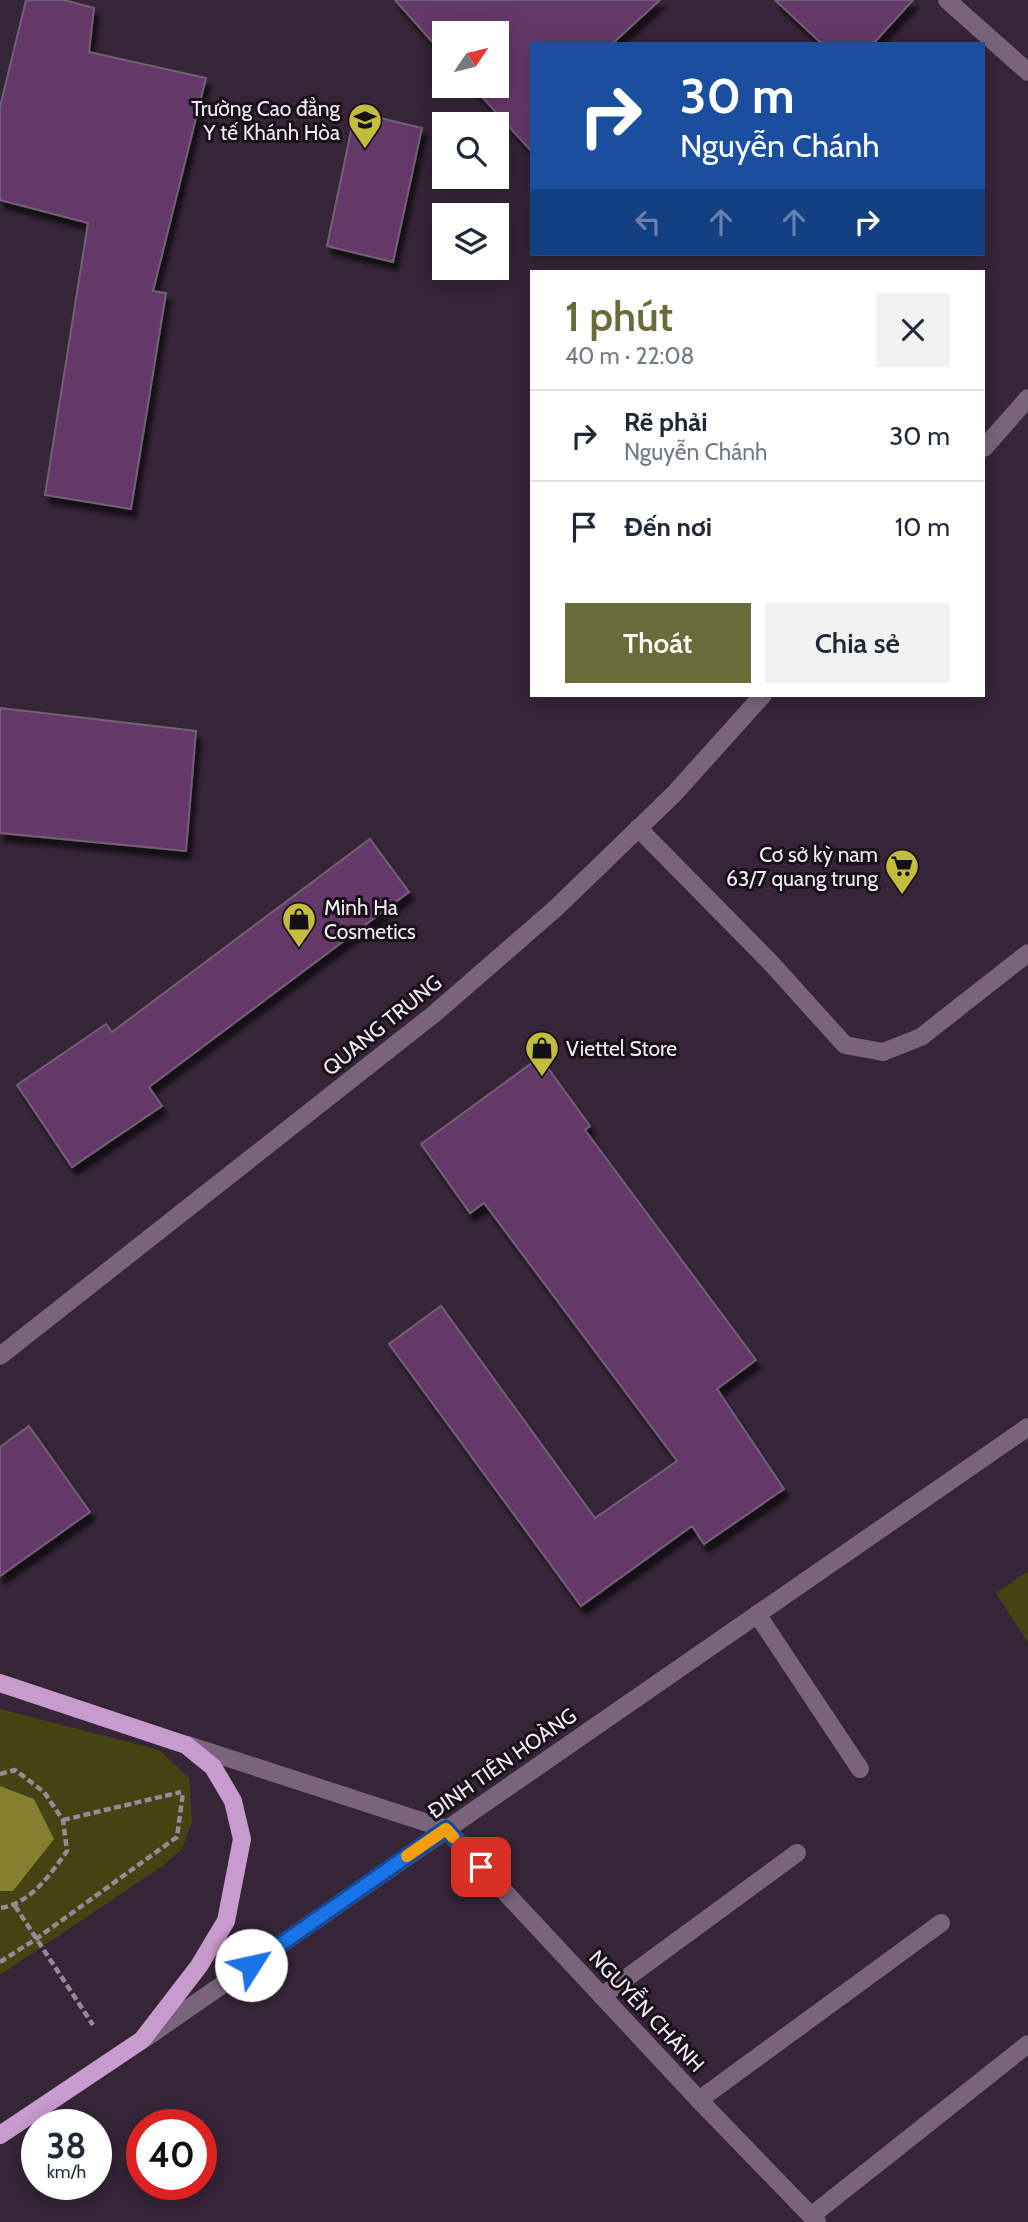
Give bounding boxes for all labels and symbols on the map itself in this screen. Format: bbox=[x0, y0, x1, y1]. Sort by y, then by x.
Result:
north arrow bbox=[432, 21, 509, 98]
place label: Trường Cao đẳng Y tế Khánh Hòa bbox=[191, 96, 341, 145]
school or university icon: Trường Cao đẳng Y tế Khánh Hòa bbox=[346, 101, 384, 150]
place label: Cơ sở kỳ nam 63/7 quang trung bbox=[726, 842, 879, 891]
supermarket icon: Cơ sở kỳ nam 63/7 quang trung bbox=[883, 847, 921, 896]
place label: Minh Ha Cosmetics bbox=[324, 895, 416, 944]
shop icon: Minh Ha Cosmetics bbox=[280, 900, 318, 949]
street label: QUANG TRUNG bbox=[318, 969, 446, 1081]
shop icon: Viettel Store bbox=[523, 1029, 561, 1078]
place label: Viettel Store bbox=[566, 1036, 677, 1061]
street label: ĐINH TIÊN HOÀNG bbox=[423, 1702, 581, 1824]
pin bbox=[451, 1837, 511, 1897]
position arrow bbox=[214, 1928, 288, 2002]
street label: NGUYỄN CHÁNH bbox=[584, 1942, 713, 2077]
speed limit sign: 40 bbox=[126, 2109, 217, 2200]

